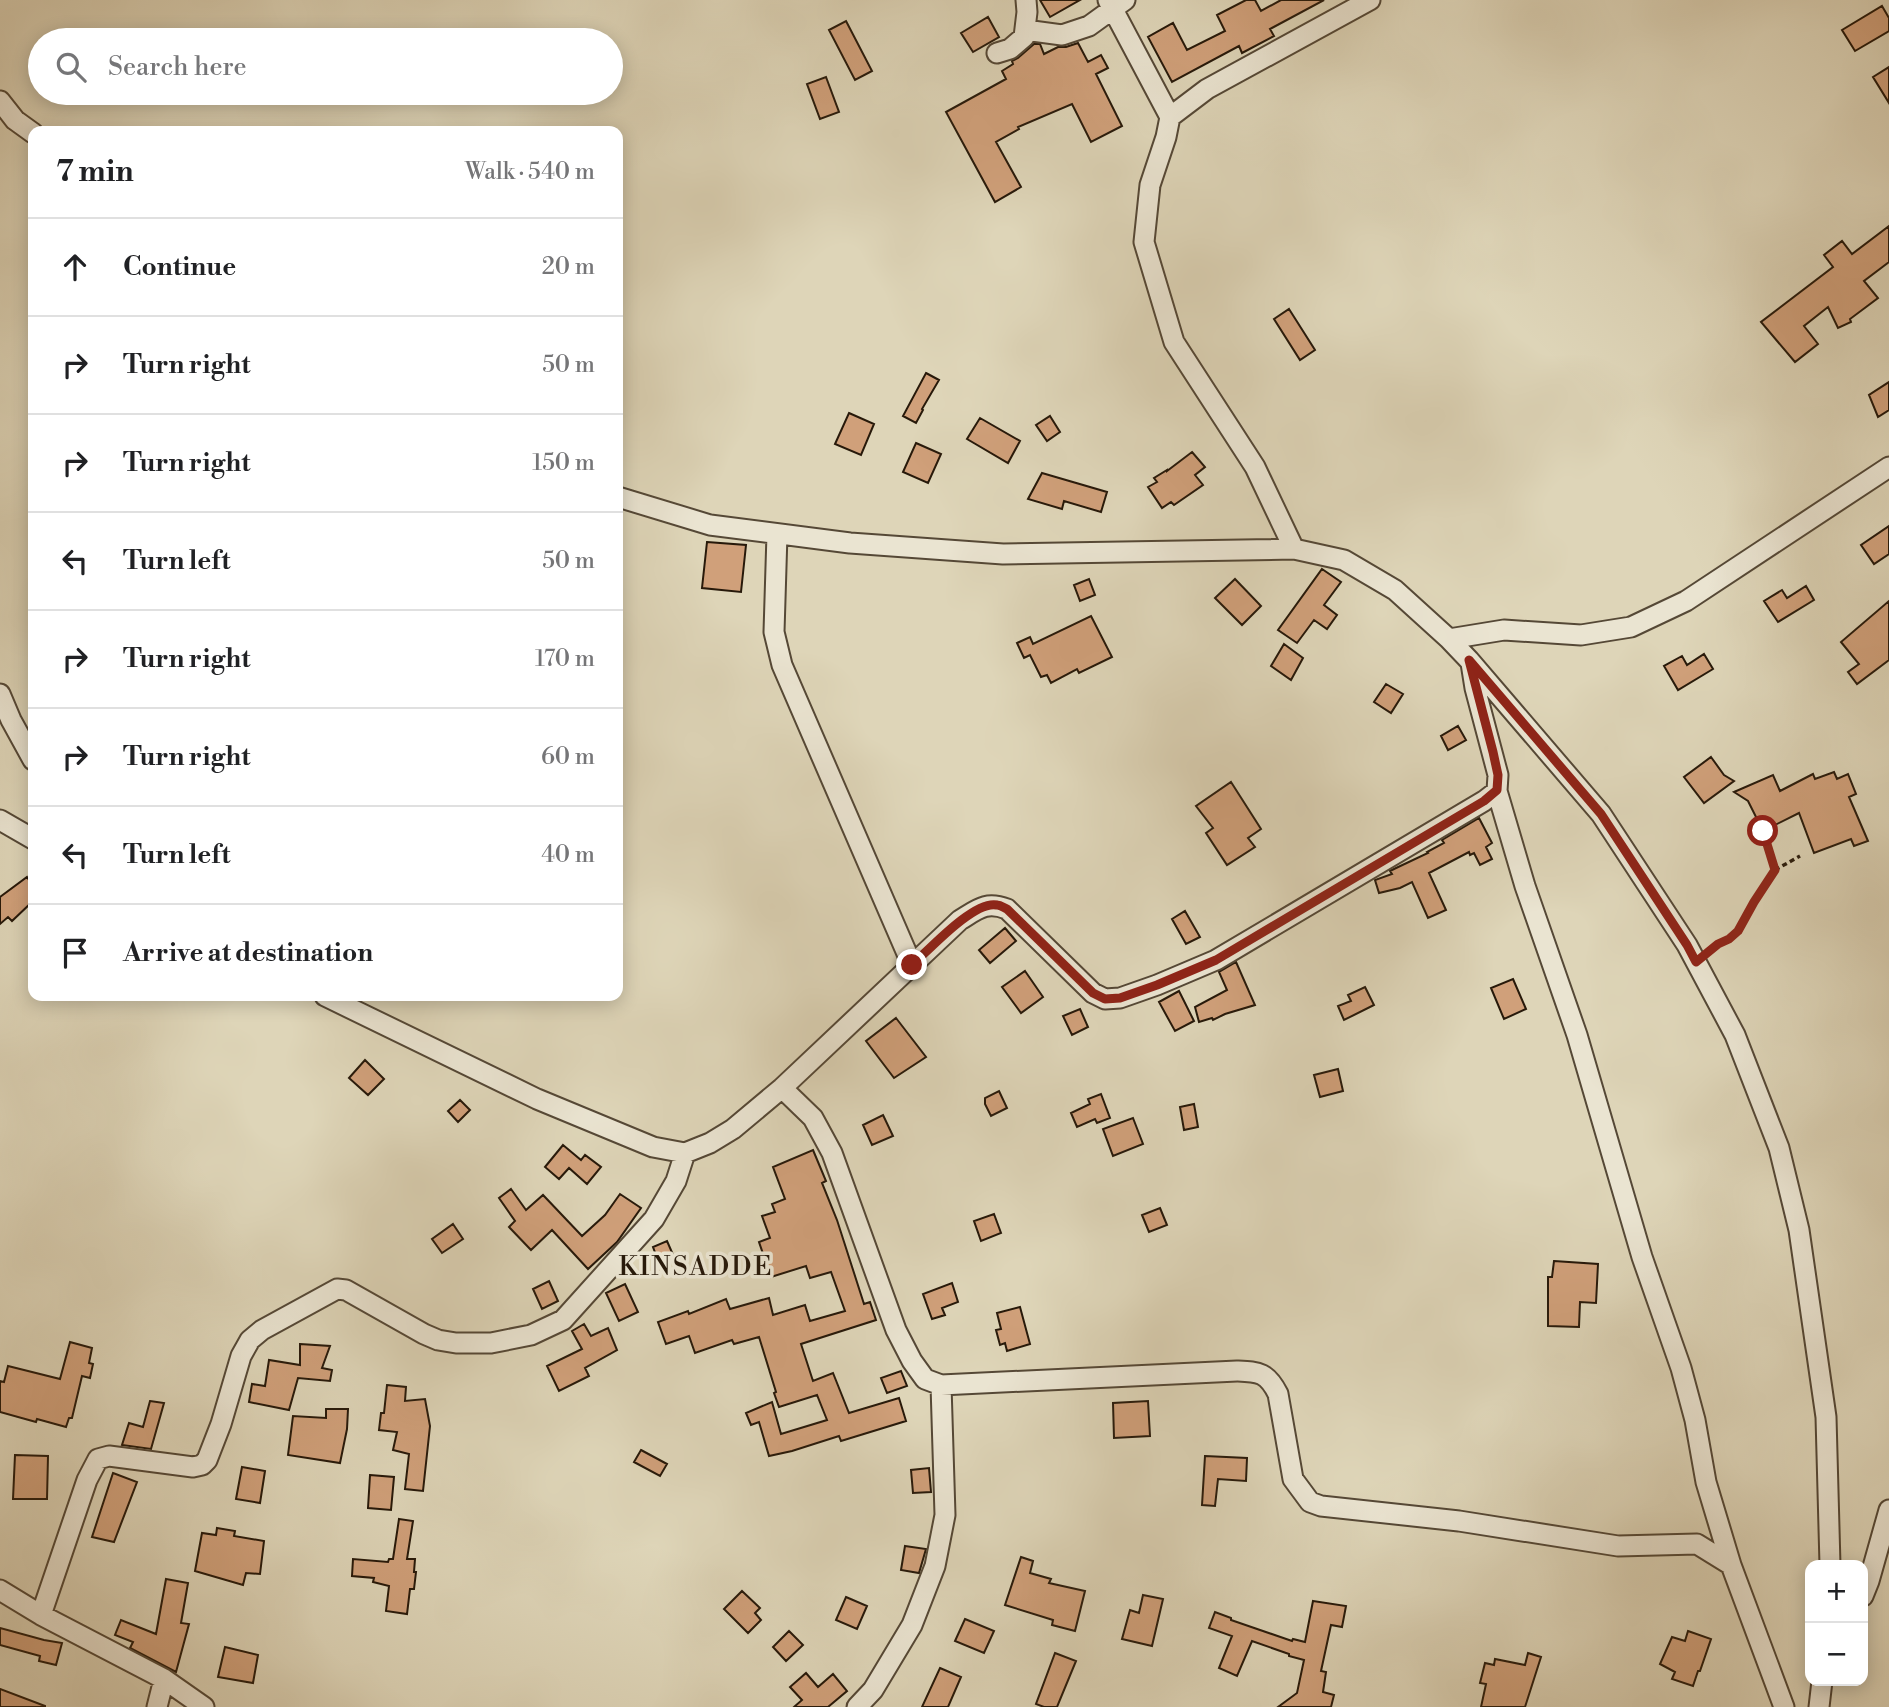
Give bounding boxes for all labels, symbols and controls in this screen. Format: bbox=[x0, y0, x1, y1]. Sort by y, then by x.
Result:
search box bbox=[28, 28, 623, 105]
icon: search bbox=[52, 48, 90, 86]
text: Search here bbox=[108, 51, 247, 83]
text: 7 min bbox=[56, 153, 134, 191]
text: Walk · 540 m bbox=[465, 158, 595, 186]
icon: ahead bbox=[56, 248, 94, 286]
text: Continue bbox=[123, 251, 236, 283]
text: 20 m bbox=[542, 253, 595, 281]
icon: right bbox=[56, 346, 94, 384]
text: Turn right bbox=[123, 349, 251, 381]
text: 50 m bbox=[542, 351, 595, 379]
icon: right bbox=[56, 444, 94, 482]
text: Turn right bbox=[123, 447, 251, 479]
text: 150 m bbox=[532, 449, 595, 477]
icon: left bbox=[56, 542, 94, 580]
text: Turn left bbox=[123, 545, 231, 577]
text: 50 m bbox=[542, 547, 595, 575]
icon: right bbox=[56, 640, 94, 678]
text: Turn right bbox=[123, 643, 251, 675]
text: 170 m bbox=[535, 645, 595, 673]
icon: right bbox=[56, 738, 94, 776]
text: Turn right bbox=[123, 741, 251, 773]
text: 60 m bbox=[541, 743, 595, 771]
route start bbox=[1747, 815, 1778, 846]
icon: left bbox=[56, 836, 94, 874]
text: Turn left bbox=[123, 839, 231, 871]
text: 40 m bbox=[541, 841, 595, 869]
icon: arrive bbox=[56, 934, 94, 972]
text: Arrive at destination bbox=[123, 937, 373, 969]
route end bbox=[896, 949, 927, 980]
district label: KINSADDE bbox=[619, 1251, 773, 1283]
map controls bbox=[1805, 1560, 1868, 1686]
button: + bbox=[1805, 1560, 1868, 1623]
button: − bbox=[1805, 1623, 1868, 1686]

